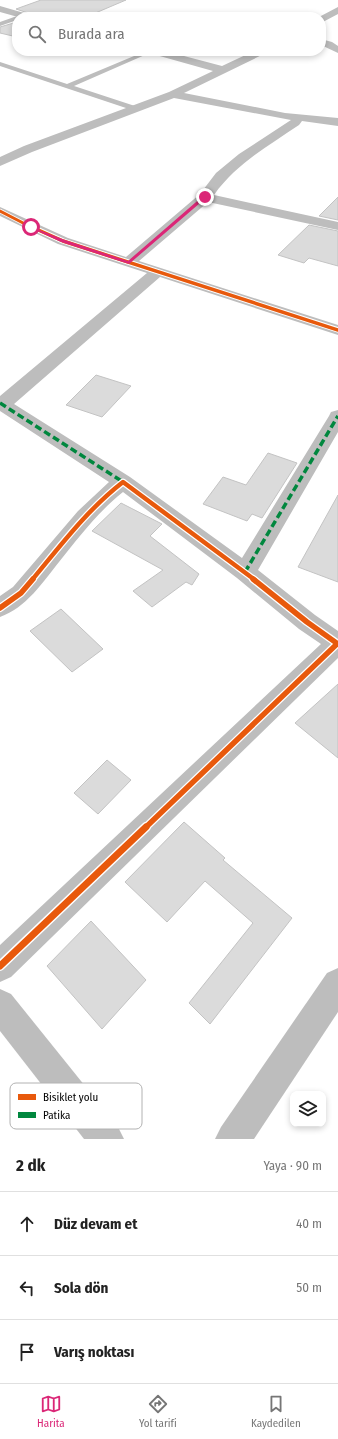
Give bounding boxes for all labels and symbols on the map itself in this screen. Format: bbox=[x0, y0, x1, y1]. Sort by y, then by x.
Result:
route end bbox=[196, 188, 214, 206]
route start bbox=[22, 218, 40, 236]
legend bbox=[10, 1083, 142, 1129]
text: Bisiklet yolu bbox=[43, 1091, 98, 1104]
text: Patika bbox=[43, 1109, 70, 1122]

